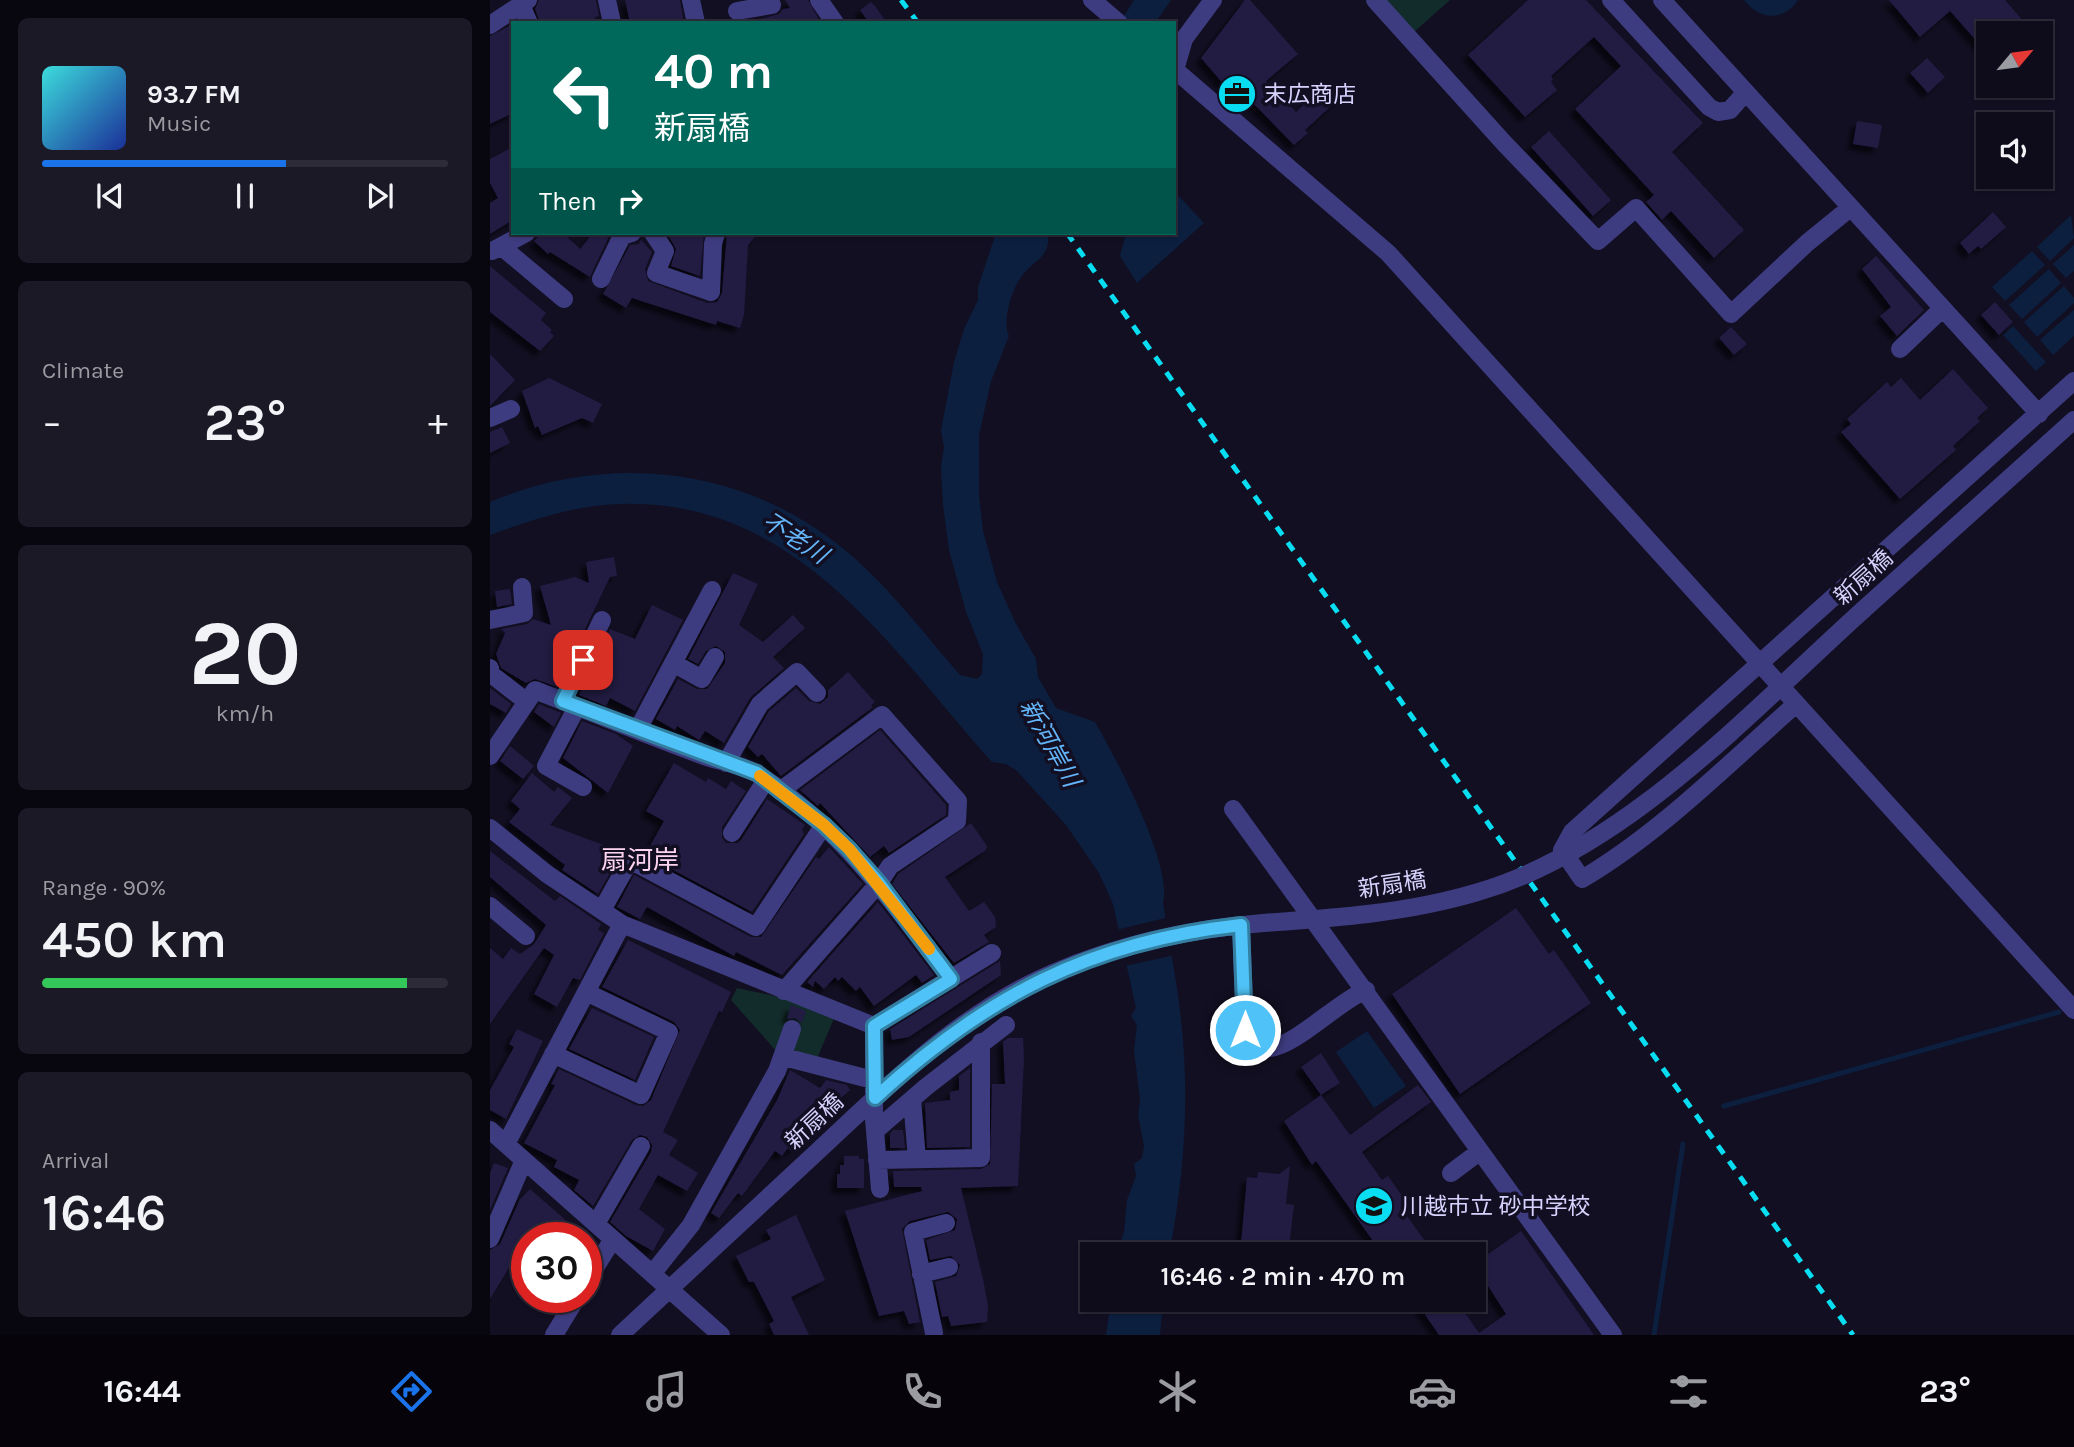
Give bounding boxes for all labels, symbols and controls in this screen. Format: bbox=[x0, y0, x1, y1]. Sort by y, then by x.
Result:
north arrow bbox=[1976, 21, 2053, 98]
map controls bbox=[1976, 21, 2053, 189]
text: 40 m bbox=[654, 43, 773, 100]
icon: left bbox=[539, 49, 630, 140]
office icon: 末広商店 bbox=[1216, 73, 1258, 115]
text: 93.7 FM bbox=[147, 79, 241, 110]
place label: 末広商店 bbox=[1264, 81, 1356, 108]
text: Music bbox=[147, 110, 211, 137]
text: 新扇橋 bbox=[654, 110, 750, 147]
button: sound bbox=[1976, 112, 2053, 189]
icon: previous bbox=[91, 177, 129, 215]
icon: pause bbox=[226, 177, 264, 215]
icon: next bbox=[361, 177, 399, 215]
icon: right bbox=[611, 182, 649, 220]
text: Then bbox=[539, 186, 597, 217]
text: Climate bbox=[42, 357, 124, 384]
text: 23° bbox=[204, 392, 286, 453]
text: − bbox=[42, 400, 62, 445]
text: + bbox=[428, 400, 448, 445]
water label: 不老川 bbox=[757, 507, 835, 571]
street label: 新扇橋 bbox=[1829, 544, 1898, 610]
text: 20 bbox=[189, 601, 301, 707]
pin bbox=[553, 630, 613, 690]
icon: arrive bbox=[564, 641, 602, 679]
water label: 新河岸川 bbox=[1014, 694, 1087, 794]
text: km/h bbox=[216, 700, 274, 727]
district label: 扇河岸 bbox=[601, 845, 679, 876]
street label: 新扇橋 bbox=[1356, 866, 1428, 903]
text: Range · 90% bbox=[42, 874, 166, 901]
text: 450 km bbox=[42, 909, 227, 970]
position arrow bbox=[1208, 993, 1282, 1067]
street label: 新扇橋 bbox=[780, 1088, 849, 1155]
text: Arrival bbox=[42, 1147, 109, 1174]
text: 16:46 bbox=[42, 1182, 166, 1243]
school or university icon: 川越市立 砂中学校 bbox=[1353, 1185, 1395, 1227]
place label: 川越市立 砂中学校 bbox=[1401, 1193, 1590, 1220]
speed limit sign: 30 bbox=[511, 1222, 602, 1313]
text: 16:46 · 2 min · 470 m bbox=[1161, 1261, 1405, 1292]
icon: directions bbox=[387, 1367, 436, 1416]
icon: music bbox=[642, 1367, 691, 1416]
icon: phone bbox=[898, 1367, 947, 1416]
icon: climate bbox=[1153, 1367, 1202, 1416]
icon: car bbox=[1408, 1367, 1457, 1416]
icon: filters bbox=[1664, 1367, 1713, 1416]
text: 16:44 bbox=[103, 1373, 181, 1410]
text: 23° bbox=[1919, 1373, 1971, 1410]

